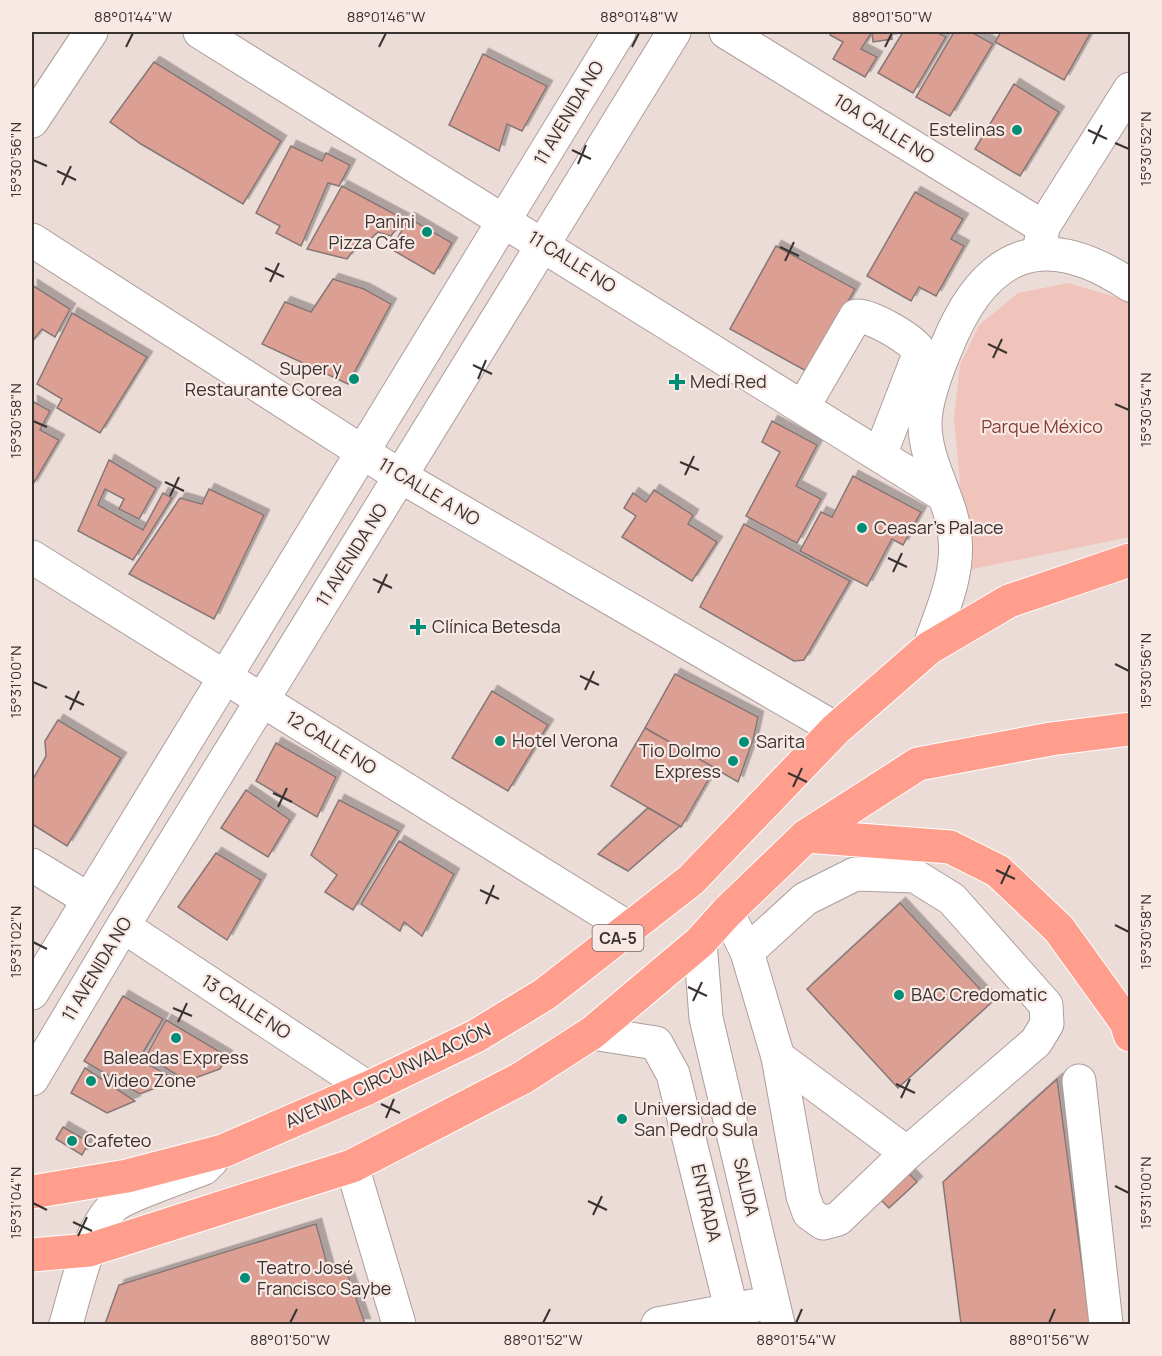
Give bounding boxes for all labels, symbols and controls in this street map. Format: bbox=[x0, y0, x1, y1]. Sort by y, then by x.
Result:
text: 88°01'44"W bbox=[94, 6, 172, 27]
text: 88°01'46"W bbox=[347, 6, 425, 27]
text: 88°01'48"W bbox=[600, 6, 678, 27]
text: 88°01'50"W bbox=[852, 6, 932, 27]
street label: 11 AVENIDA NO bbox=[528, 56, 609, 169]
street label: 10A CALLE NO bbox=[830, 88, 939, 169]
text: 15°30'52"N bbox=[1135, 112, 1156, 186]
place label: Estelinas bbox=[929, 117, 1005, 141]
text: 15°30'56"N bbox=[5, 122, 26, 198]
marker: Estelinas bbox=[1010, 123, 1024, 137]
place label: Panini Pizza Cafe bbox=[328, 209, 415, 254]
marker: Panini Pizza Cafe bbox=[420, 225, 434, 239]
street label: 11 CALLE NO bbox=[524, 225, 621, 298]
place label: Super y Restaurante Corea bbox=[185, 356, 342, 401]
place label: Medí Red bbox=[690, 369, 767, 393]
marker: Super y Restaurante Corea bbox=[347, 372, 361, 386]
text: 15°30'54"N bbox=[1135, 372, 1156, 448]
marker: Medí Red bbox=[668, 373, 686, 391]
text: 15°30'58"N bbox=[5, 383, 26, 459]
park label: Parque México bbox=[981, 414, 1103, 438]
street label: 11 CALLE A NO bbox=[374, 451, 485, 531]
street label: 11 AVENIDA NO bbox=[310, 498, 392, 611]
place label: Ceasar's Palace bbox=[874, 515, 1004, 539]
marker: Ceasar's Palace bbox=[855, 521, 869, 535]
place label: Clínica Betesda bbox=[432, 614, 561, 638]
marker: Clínica Betesda bbox=[409, 618, 427, 636]
text: 15°30'56"N bbox=[1135, 633, 1156, 709]
text: 15°31'00"N bbox=[5, 645, 26, 719]
street label: 12 CALLE NO bbox=[282, 705, 381, 779]
place label: Hotel Verona bbox=[512, 728, 618, 752]
place label: Sarita bbox=[756, 729, 805, 753]
marker: Hotel Verona bbox=[493, 734, 507, 748]
marker: Sarita bbox=[737, 735, 751, 749]
place label: Tio Dolmo Express bbox=[639, 738, 721, 783]
marker: Tio Dolmo Express bbox=[726, 754, 740, 768]
text: 15°30'58"N bbox=[1135, 894, 1156, 970]
text: 15°31'02"N bbox=[5, 906, 26, 978]
street label: 11 AVENIDA NO bbox=[56, 912, 137, 1025]
road number: CA-5 bbox=[592, 925, 644, 951]
street label: 13 CALLE NO bbox=[197, 968, 296, 1044]
place label: BAC Credomatic bbox=[911, 982, 1047, 1006]
marker: BAC Credomatic bbox=[892, 988, 906, 1002]
street label: AVENIDA CIRCUNVALACIÓN bbox=[281, 1017, 494, 1133]
marker: Baleadas Express bbox=[169, 1031, 183, 1045]
place label: Baleadas Express bbox=[103, 1045, 249, 1069]
place label: Video Zone bbox=[103, 1068, 196, 1092]
marker: Video Zone bbox=[84, 1074, 98, 1088]
place label: Universidad de San Pedro Sula bbox=[634, 1096, 758, 1141]
marker: Universidad de San Pedro Sula bbox=[615, 1112, 629, 1126]
place label: Cafeteo bbox=[84, 1128, 151, 1152]
marker: Cafeteo bbox=[65, 1134, 79, 1148]
street label: SALIDA bbox=[729, 1155, 765, 1219]
text: 15°31'00"N bbox=[1135, 1156, 1156, 1230]
street label: ENTRADA bbox=[686, 1161, 728, 1245]
text: 15°31'04"N bbox=[5, 1167, 26, 1239]
place label: Teatro José Francisco Saybe bbox=[257, 1255, 391, 1300]
marker: Teatro José Francisco Saybe bbox=[238, 1271, 252, 1285]
text: 88°01'50"W bbox=[250, 1329, 330, 1350]
text: 88°01'52"W bbox=[503, 1329, 583, 1350]
text: 88°01'54"W bbox=[756, 1329, 836, 1350]
text: 88°01'56"W bbox=[1009, 1329, 1089, 1350]

